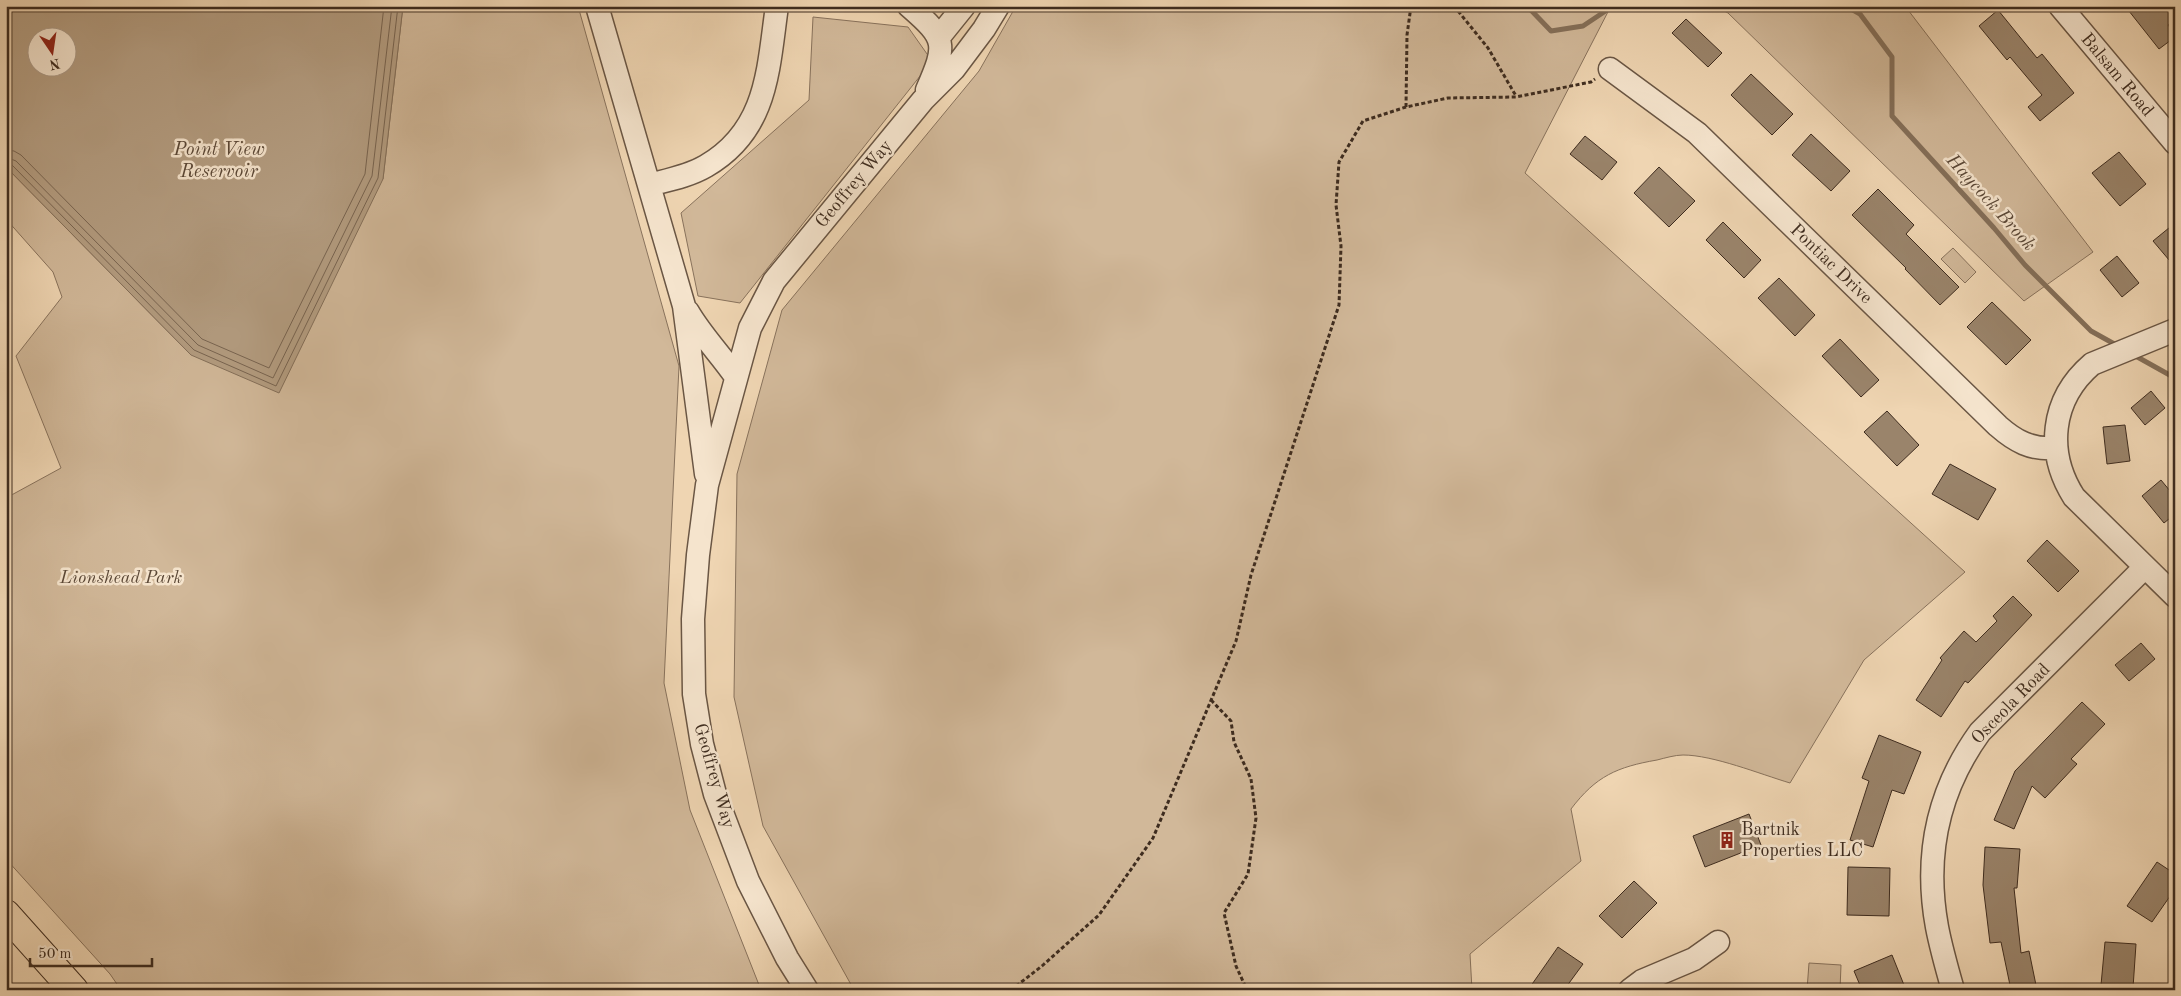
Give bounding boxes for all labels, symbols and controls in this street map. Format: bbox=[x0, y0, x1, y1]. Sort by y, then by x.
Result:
north arrow bbox=[28, 28, 78, 78]
street label: Balsam Road bbox=[2077, 30, 2157, 120]
text: N bbox=[48, 56, 61, 72]
street label: Geoffrey Way bbox=[812, 136, 896, 231]
water label: Point View Reservoir bbox=[172, 141, 265, 182]
water label: Haycock Brook bbox=[1941, 150, 2038, 255]
street label: Pontiac Drive bbox=[1787, 221, 1875, 307]
park label: Lionshead Park bbox=[59, 569, 182, 587]
street label: Osceola Road bbox=[1968, 660, 2054, 748]
street label: Geoffrey Way bbox=[690, 722, 738, 831]
place label: Bartnik Properties LLC bbox=[1741, 821, 1863, 860]
building icon: Bartnik Properties LLC bbox=[1717, 830, 1737, 850]
scale bar bbox=[30, 936, 152, 968]
text: 50 m bbox=[38, 947, 72, 962]

